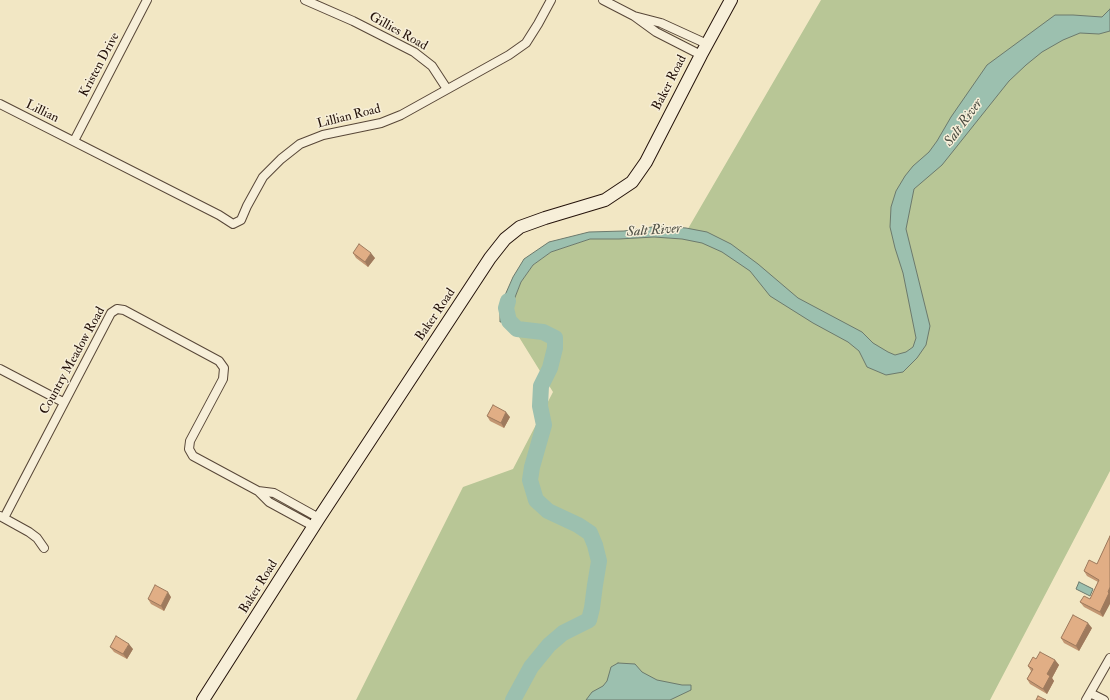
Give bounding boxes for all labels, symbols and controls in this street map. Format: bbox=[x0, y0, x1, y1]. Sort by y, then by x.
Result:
street label: Gillies Road bbox=[366, 10, 430, 54]
street label: Kristen Drive bbox=[77, 30, 123, 100]
street label: Baker Road bbox=[649, 53, 691, 113]
water label: Salt River bbox=[941, 96, 987, 150]
street label: Lillian bbox=[23, 97, 61, 127]
street label: Lillian Road bbox=[316, 102, 382, 132]
water label: Salt River bbox=[626, 221, 682, 241]
street label: Baker Road bbox=[413, 286, 459, 344]
street label: Country Meadow Road bbox=[37, 305, 109, 417]
street label: Baker Road bbox=[236, 557, 282, 617]

